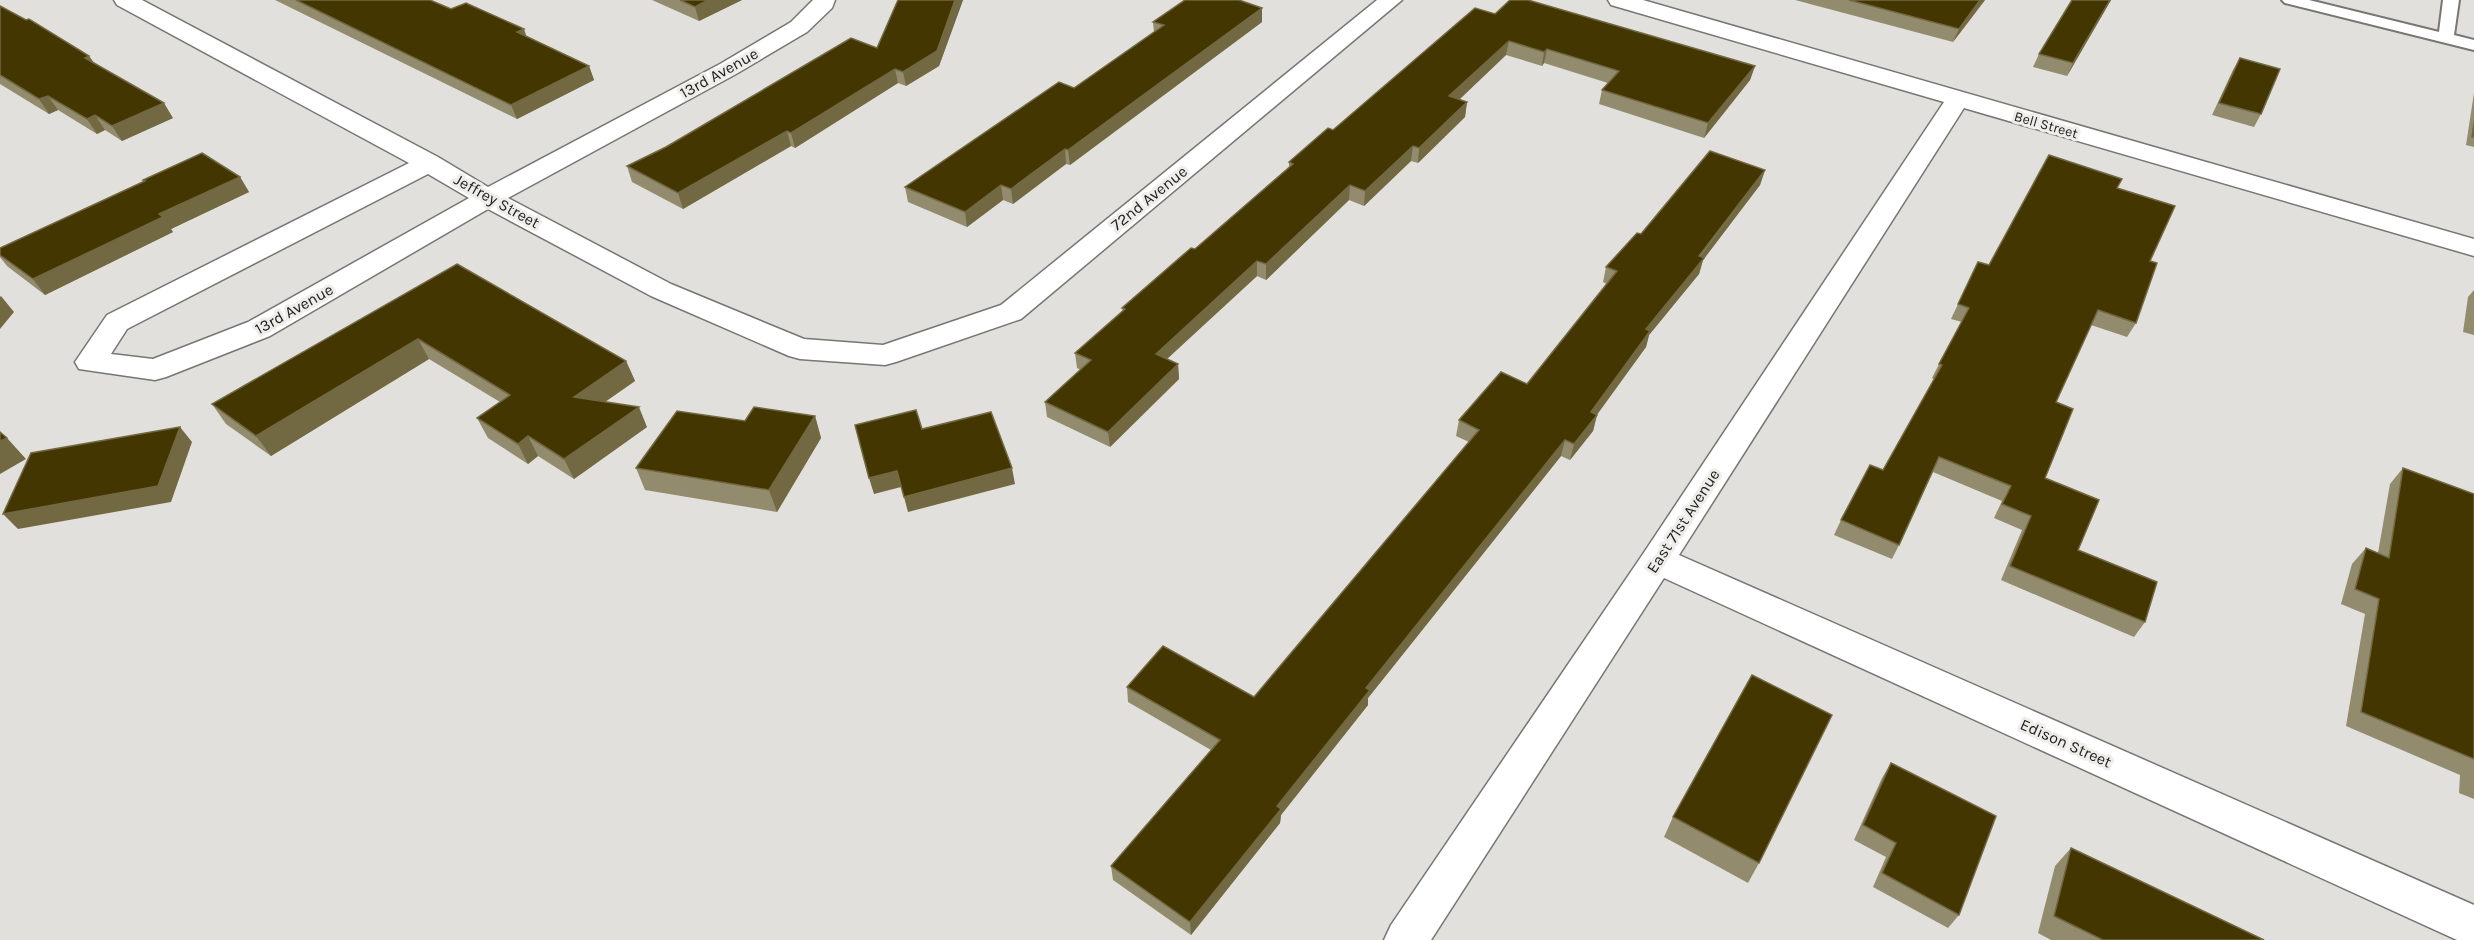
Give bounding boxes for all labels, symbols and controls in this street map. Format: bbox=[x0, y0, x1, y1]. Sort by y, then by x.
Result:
street label: 13rd Avenue bbox=[677, 44, 761, 102]
street label: Bell Street bbox=[2012, 108, 2080, 142]
street label: 72nd Avenue bbox=[1107, 162, 1191, 234]
street label: Jeffrey Street bbox=[451, 170, 543, 232]
street label: 13rd Avenue bbox=[252, 280, 336, 338]
street label: East 71st Avenue bbox=[1642, 466, 1724, 576]
street label: Edison Street bbox=[2017, 714, 2115, 772]

